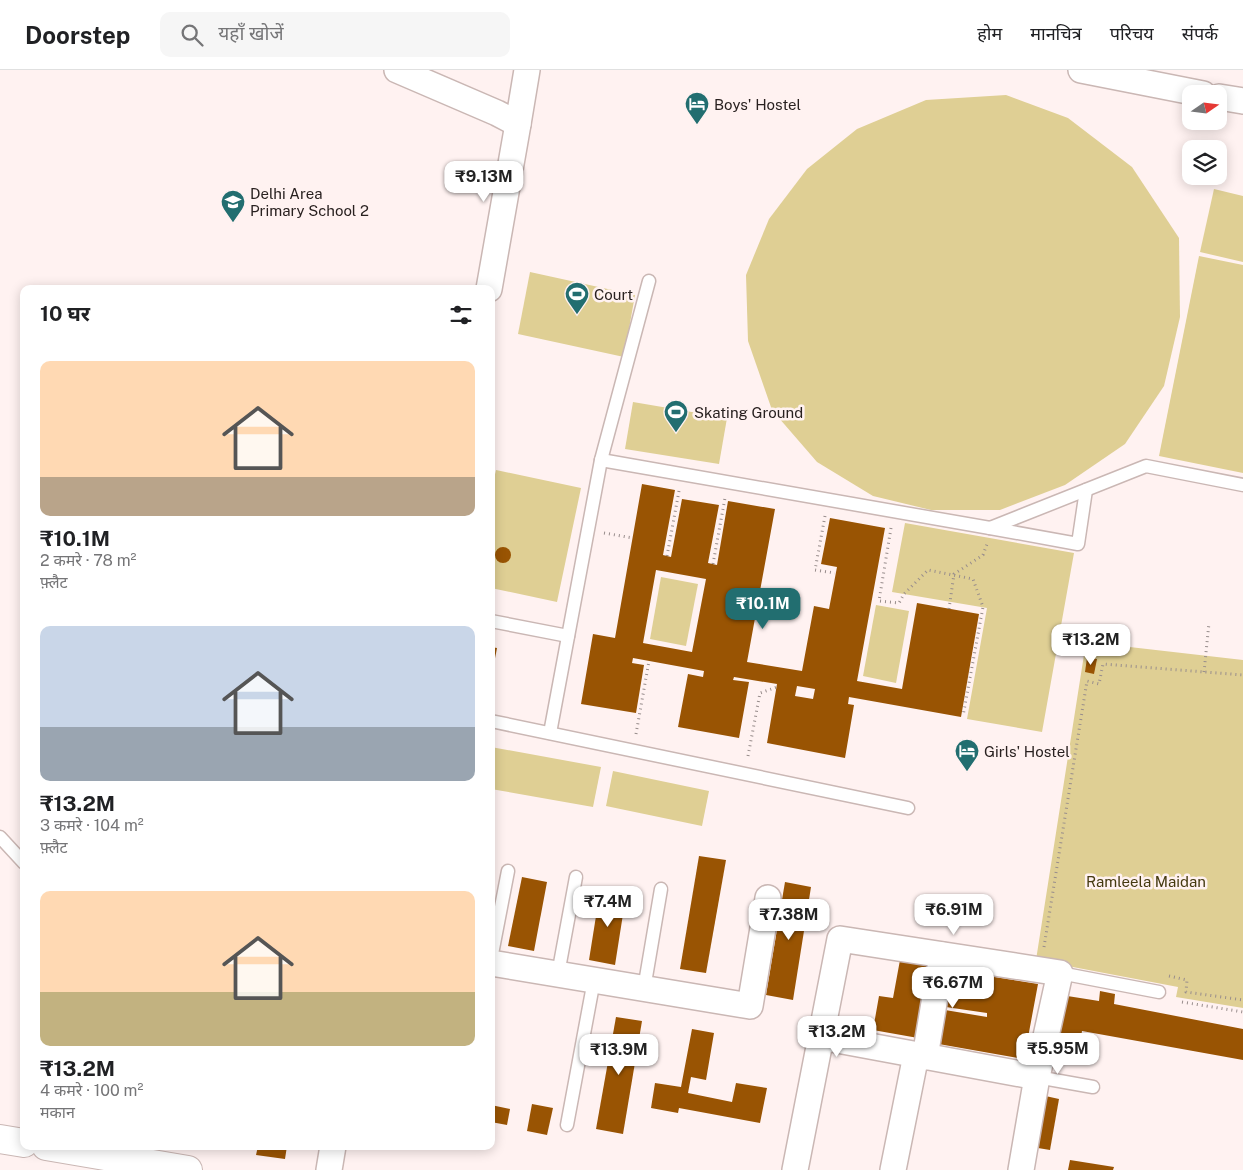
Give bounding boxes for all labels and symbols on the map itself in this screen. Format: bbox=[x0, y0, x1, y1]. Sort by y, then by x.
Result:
north arrow bbox=[1182, 85, 1228, 130]
hotel icon: Boys' Hostel bbox=[684, 91, 710, 125]
place label: Boys' Hostel bbox=[714, 96, 801, 113]
pin: ₹9.13M bbox=[443, 160, 525, 203]
place label: Delhi Area Primary School 2 bbox=[250, 185, 369, 219]
school or university icon: Delhi Area Primary School 2 bbox=[220, 189, 246, 223]
sports icon: Court bbox=[564, 281, 590, 315]
place label: Court bbox=[594, 286, 633, 303]
sports icon: Skating Ground bbox=[663, 399, 689, 433]
place label: Skating Ground bbox=[694, 404, 803, 421]
pin: ₹10.1M bbox=[722, 588, 804, 630]
pin: ₹13.2M bbox=[1050, 624, 1132, 666]
hotel icon: Girls' Hostel bbox=[954, 738, 980, 772]
place label: Girls' Hostel bbox=[984, 743, 1070, 760]
park label: Ramleela Maidan bbox=[1086, 873, 1206, 890]
pin: ₹7.4M bbox=[573, 886, 643, 928]
pin: ₹6.91M bbox=[913, 894, 995, 936]
pin: ₹7.38M bbox=[748, 898, 830, 941]
pin: ₹6.67M bbox=[912, 966, 994, 1009]
pin: ₹13.2M bbox=[796, 1016, 878, 1058]
pin: ₹5.95M bbox=[1017, 1032, 1099, 1075]
pin: ₹13.9M bbox=[578, 1034, 660, 1076]

